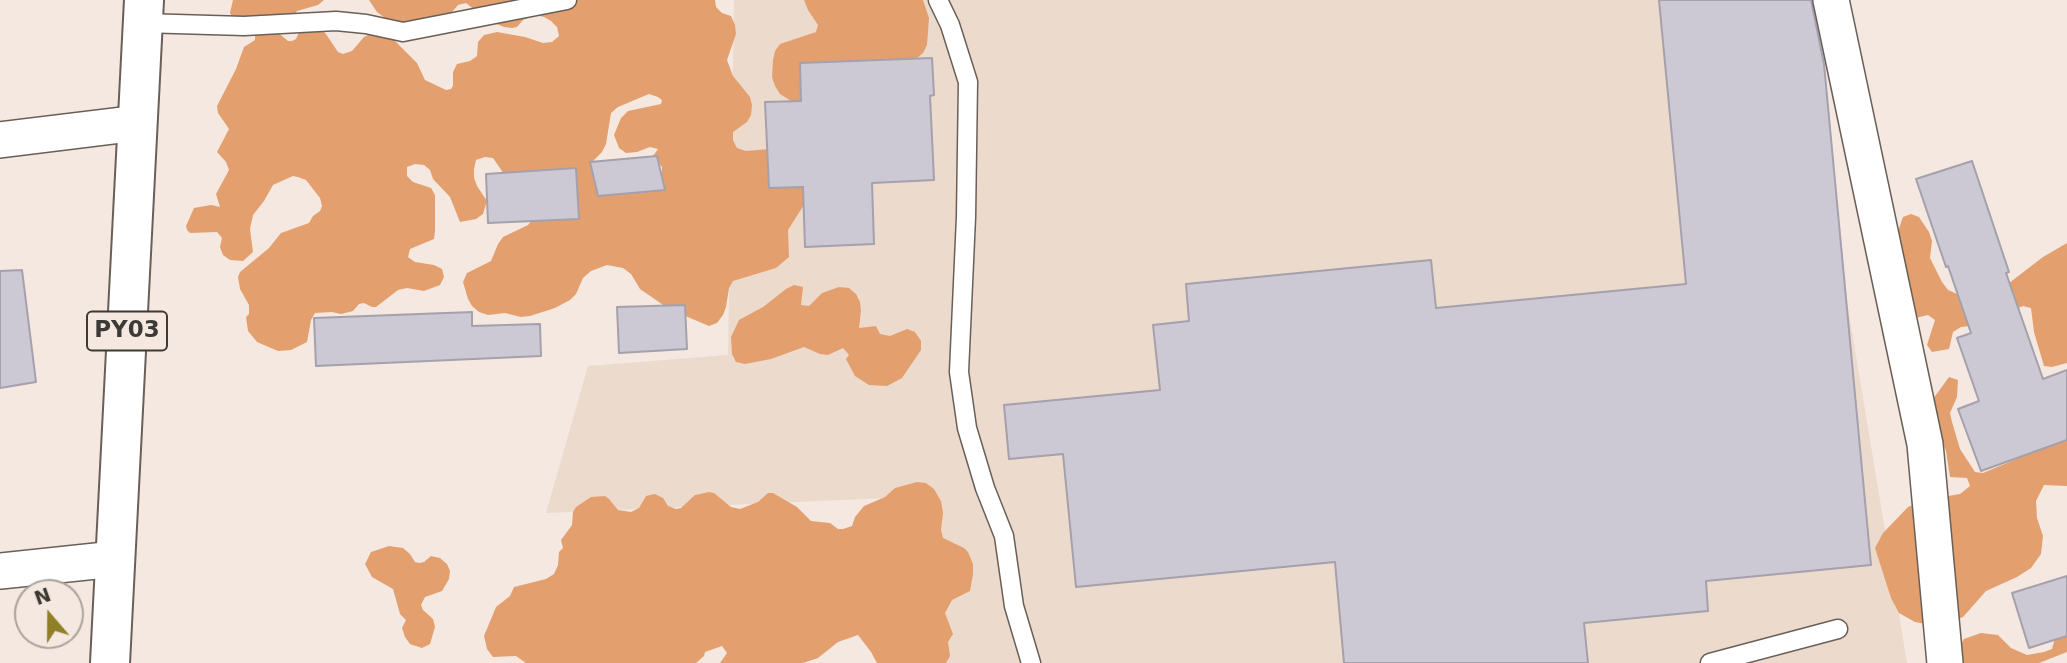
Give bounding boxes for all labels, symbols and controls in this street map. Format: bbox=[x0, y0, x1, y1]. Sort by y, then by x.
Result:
road number: PY03 bbox=[87, 312, 167, 350]
north arrow bbox=[14, 579, 84, 649]
text: N bbox=[31, 583, 54, 609]

